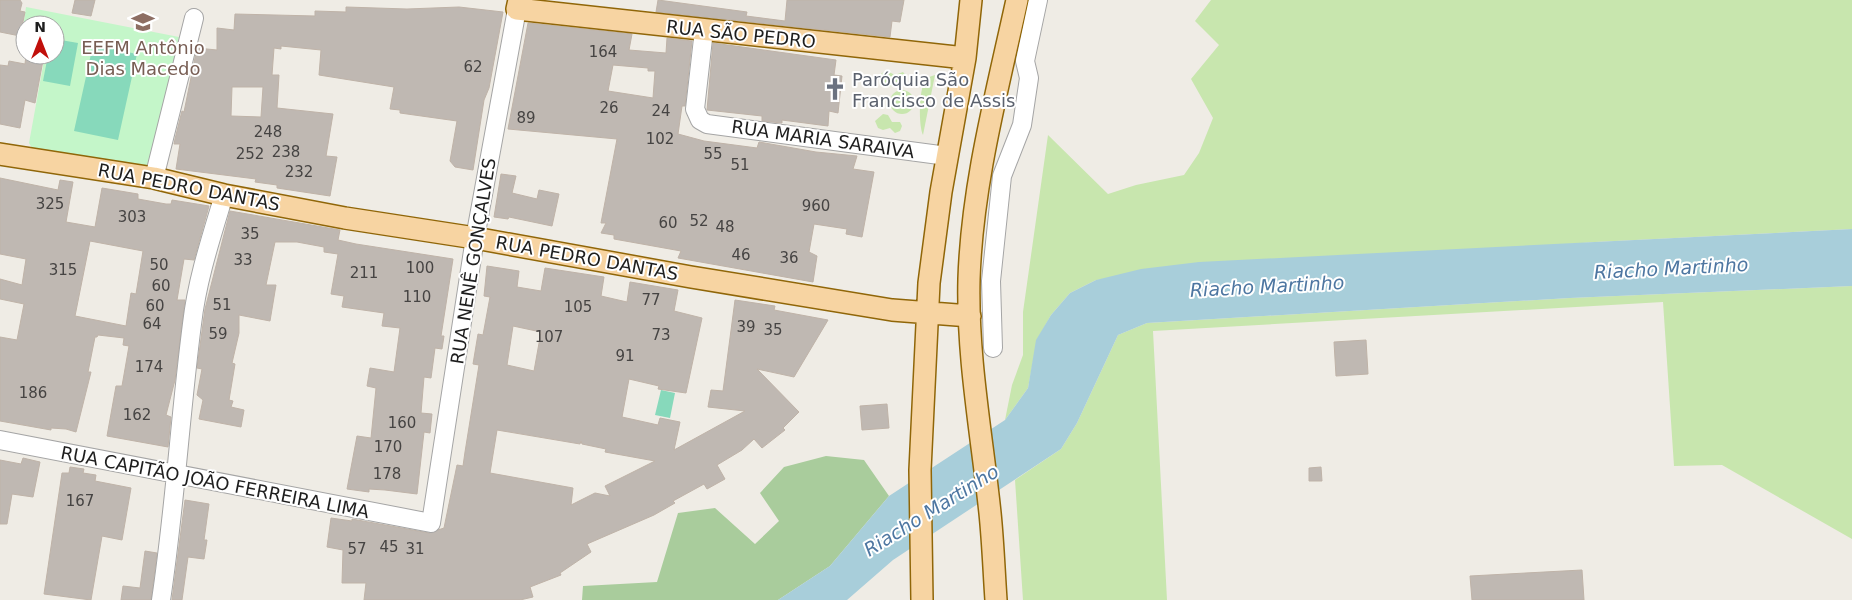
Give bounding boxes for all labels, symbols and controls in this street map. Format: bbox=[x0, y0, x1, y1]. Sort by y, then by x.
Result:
school or university icon: EEFM Antônio Dias Macedo bbox=[130, 9, 156, 35]
north arrow bbox=[15, 15, 65, 65]
street label: RUA SÃO PEDRO bbox=[665, 16, 817, 52]
text: N bbox=[34, 19, 46, 35]
place label: EEFM Antônio Dias Macedo bbox=[81, 37, 205, 79]
house number: 164 bbox=[589, 43, 617, 61]
house number: 62 bbox=[463, 58, 483, 76]
place label: Paróquia São Francisco de Assis bbox=[852, 69, 1015, 111]
church icon: Paróquia São Francisco de Assis bbox=[822, 76, 848, 102]
house number: 26 bbox=[599, 99, 619, 117]
house number: 24 bbox=[651, 102, 671, 120]
house number: 89 bbox=[516, 109, 536, 127]
street label: RUA MARIA SARAIVA bbox=[730, 116, 916, 162]
house number: 248 bbox=[254, 123, 282, 141]
house number: 102 bbox=[646, 130, 674, 148]
house number: 238 bbox=[272, 143, 300, 161]
house number: 252 bbox=[236, 145, 264, 163]
house number: 55 bbox=[703, 145, 723, 163]
street label: RUA NENÊ GONÇALVES bbox=[446, 156, 500, 366]
house number: 51 bbox=[730, 156, 750, 174]
street label: RUA PEDRO DANTAS bbox=[96, 159, 282, 215]
house number: 232 bbox=[285, 163, 313, 181]
house number: 325 bbox=[36, 195, 64, 213]
house number: 960 bbox=[802, 197, 830, 215]
house number: 303 bbox=[118, 208, 146, 226]
house number: 52 bbox=[689, 212, 709, 230]
house number: 60 bbox=[658, 214, 678, 232]
house number: 48 bbox=[715, 218, 735, 236]
house number: 35 bbox=[240, 225, 260, 243]
street label: RUA PEDRO DANTAS bbox=[494, 232, 680, 284]
house number: 46 bbox=[731, 246, 751, 264]
house number: 36 bbox=[779, 249, 799, 267]
house number: 33 bbox=[233, 251, 253, 269]
water label: Riacho Martinho bbox=[1593, 253, 1749, 283]
house number: 50 bbox=[149, 256, 169, 274]
house number: 100 bbox=[406, 259, 434, 277]
house number: 315 bbox=[49, 261, 77, 279]
house number: 211 bbox=[350, 264, 378, 282]
water label: Riacho Martinho bbox=[1189, 271, 1345, 301]
house number: 60 bbox=[151, 277, 171, 295]
house number: 110 bbox=[403, 288, 431, 306]
house number: 77 bbox=[641, 291, 661, 309]
house number: 51 bbox=[212, 296, 232, 314]
house number: 60 bbox=[145, 297, 165, 315]
house number: 105 bbox=[564, 298, 592, 316]
house number: 64 bbox=[142, 315, 162, 333]
house number: 39 bbox=[736, 318, 756, 336]
house number: 35 bbox=[763, 321, 783, 339]
house number: 59 bbox=[208, 325, 228, 343]
house number: 73 bbox=[651, 326, 671, 344]
house number: 107 bbox=[535, 328, 563, 346]
house number: 91 bbox=[615, 347, 635, 365]
house number: 174 bbox=[135, 358, 163, 376]
house number: 186 bbox=[19, 384, 47, 402]
house number: 162 bbox=[123, 406, 151, 424]
house number: 160 bbox=[388, 414, 416, 432]
house number: 170 bbox=[374, 438, 402, 456]
street label: RUA CAPITÃO JOÃO FERREIRA LIMA bbox=[59, 442, 372, 522]
water label: Riacho Martinho bbox=[860, 460, 1002, 560]
house number: 178 bbox=[373, 465, 401, 483]
house number: 167 bbox=[66, 492, 94, 510]
house number: 45 bbox=[379, 538, 399, 556]
house number: 57 bbox=[347, 540, 367, 558]
house number: 31 bbox=[405, 540, 425, 558]

